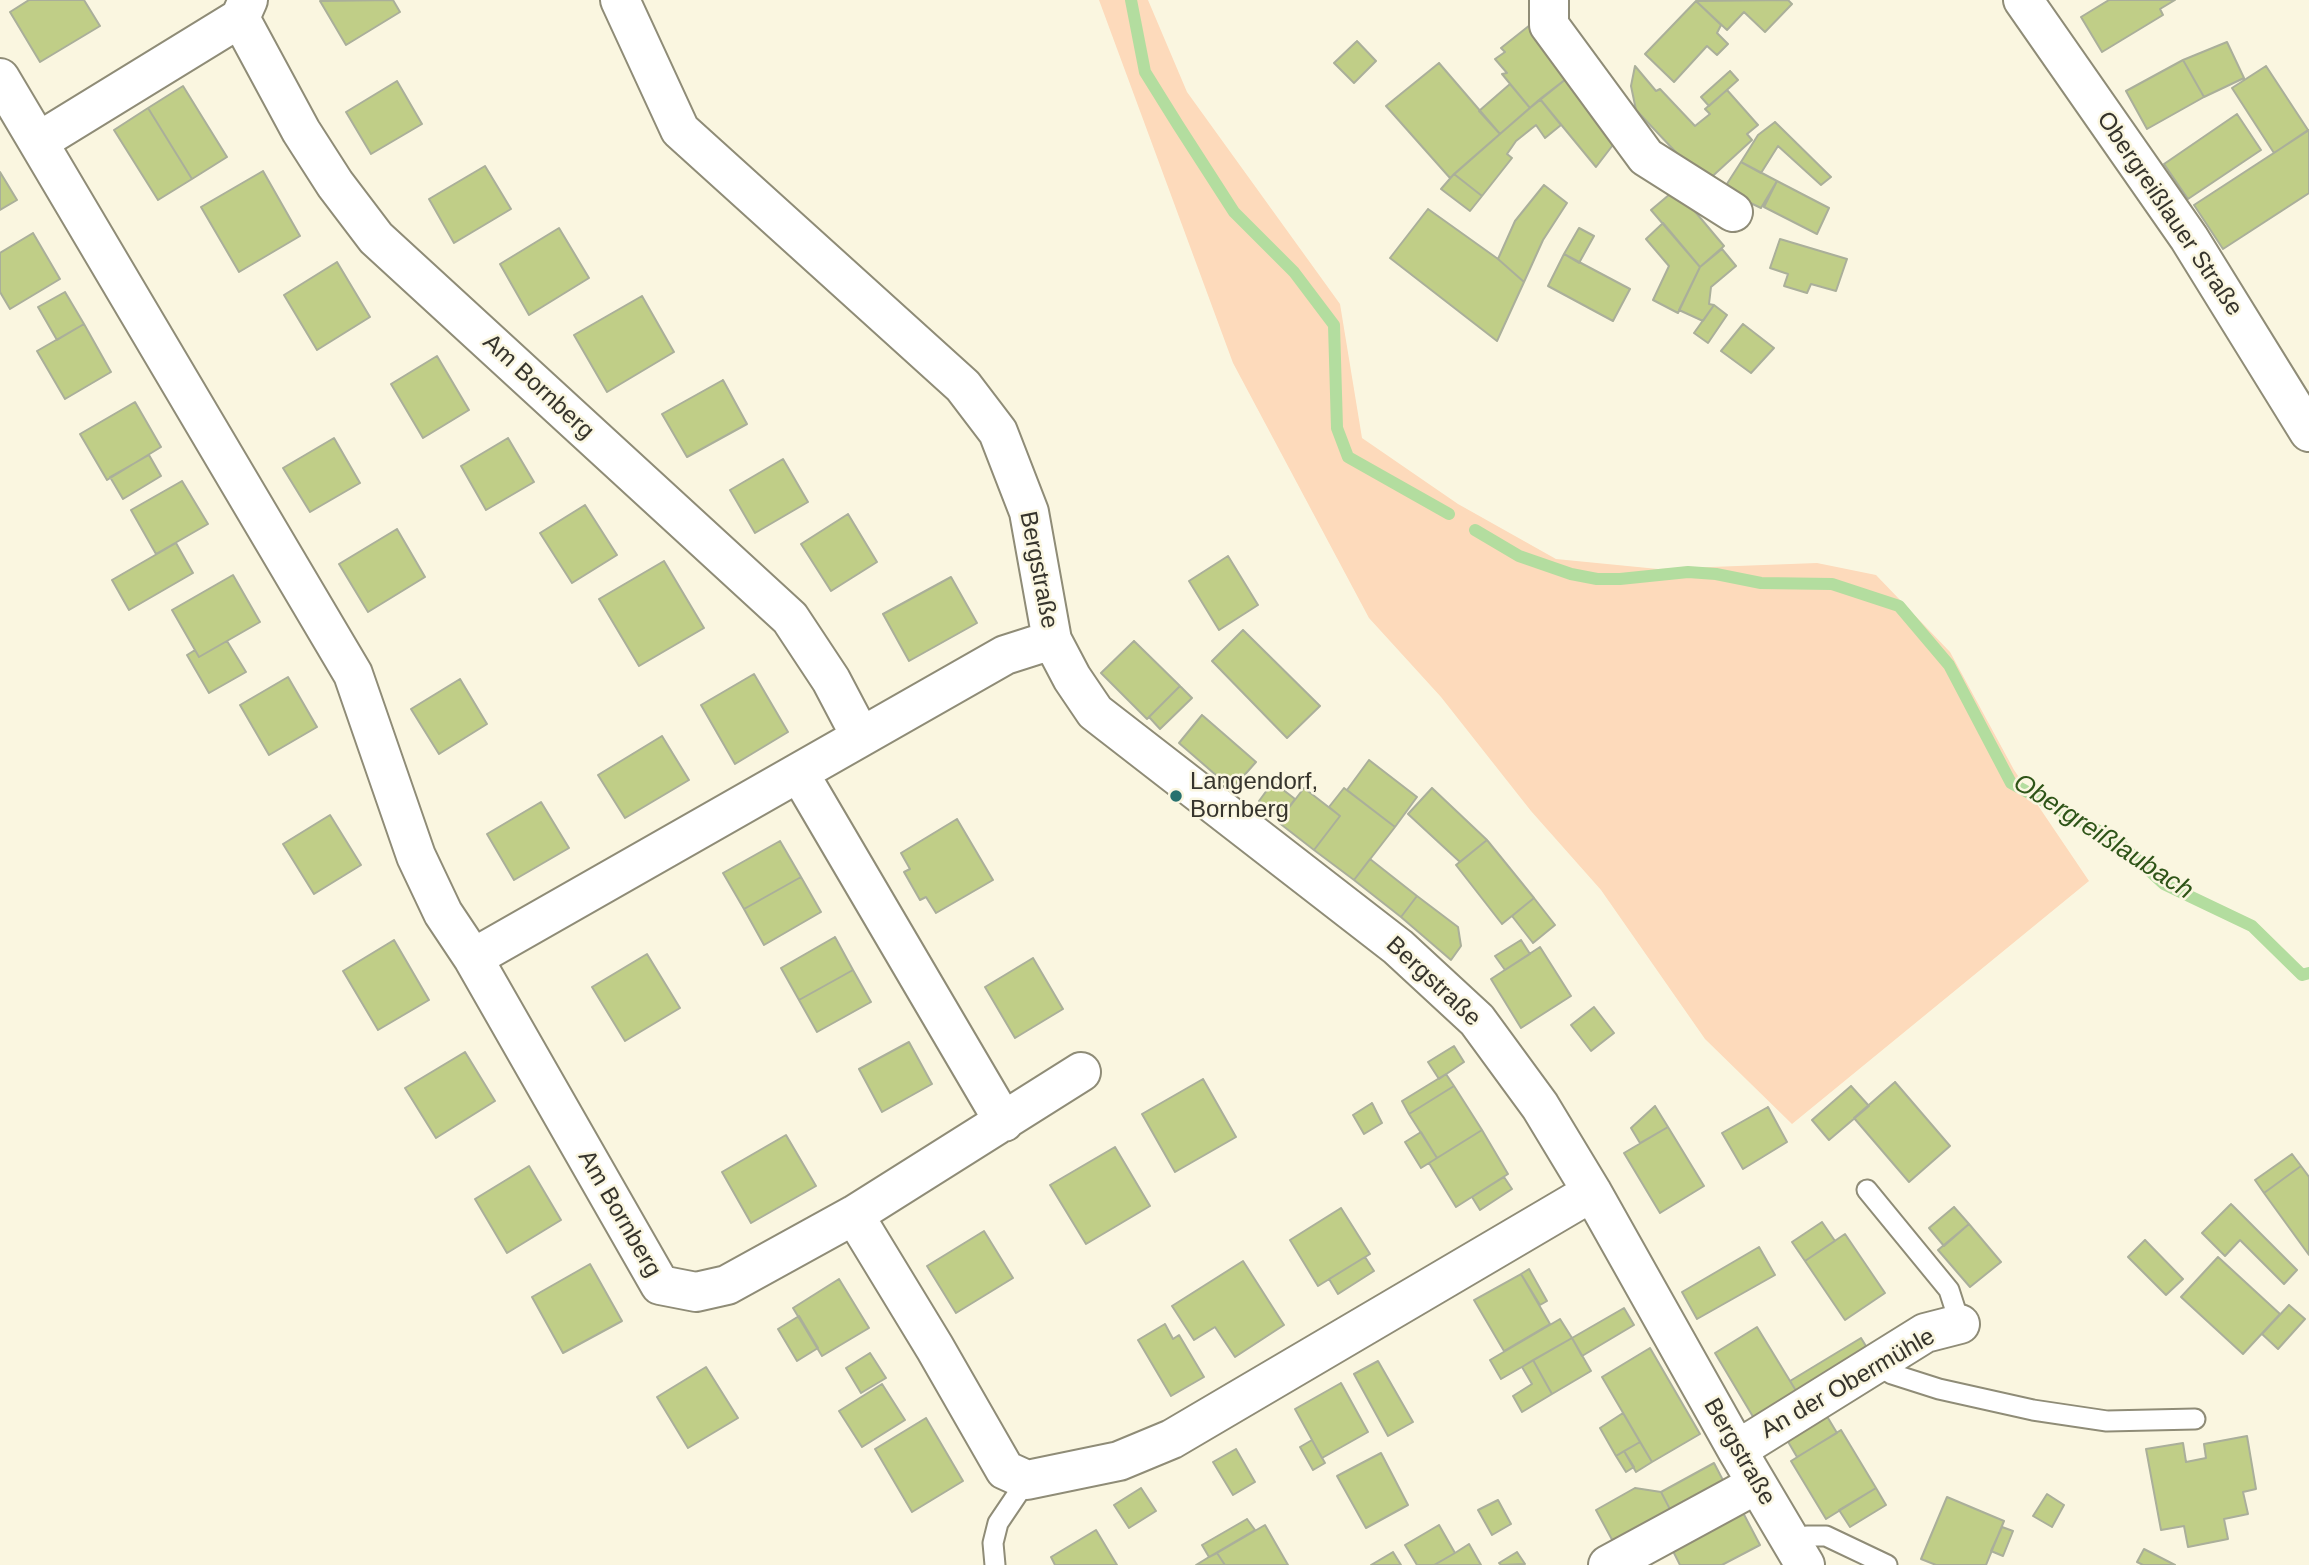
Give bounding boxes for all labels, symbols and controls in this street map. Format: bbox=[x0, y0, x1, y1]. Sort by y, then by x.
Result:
street label: Obergreißlauer Straße bbox=[2090, 106, 2248, 322]
street label: Am Bornberg bbox=[476, 328, 600, 446]
street label: Bergstraße bbox=[1013, 509, 1063, 631]
water label: Obergreißlaubach bbox=[2007, 767, 2199, 907]
place label: Langendorf, Bornberg bbox=[1190, 768, 1318, 824]
marker: Langendorf, Bornberg bbox=[1168, 788, 1184, 804]
street label: Bergstraße bbox=[1380, 931, 1486, 1033]
street label: Am Bornberg bbox=[571, 1146, 667, 1282]
street label: An der Obermühle bbox=[1756, 1323, 1940, 1445]
street label: Bergstraße bbox=[1697, 1393, 1781, 1511]

